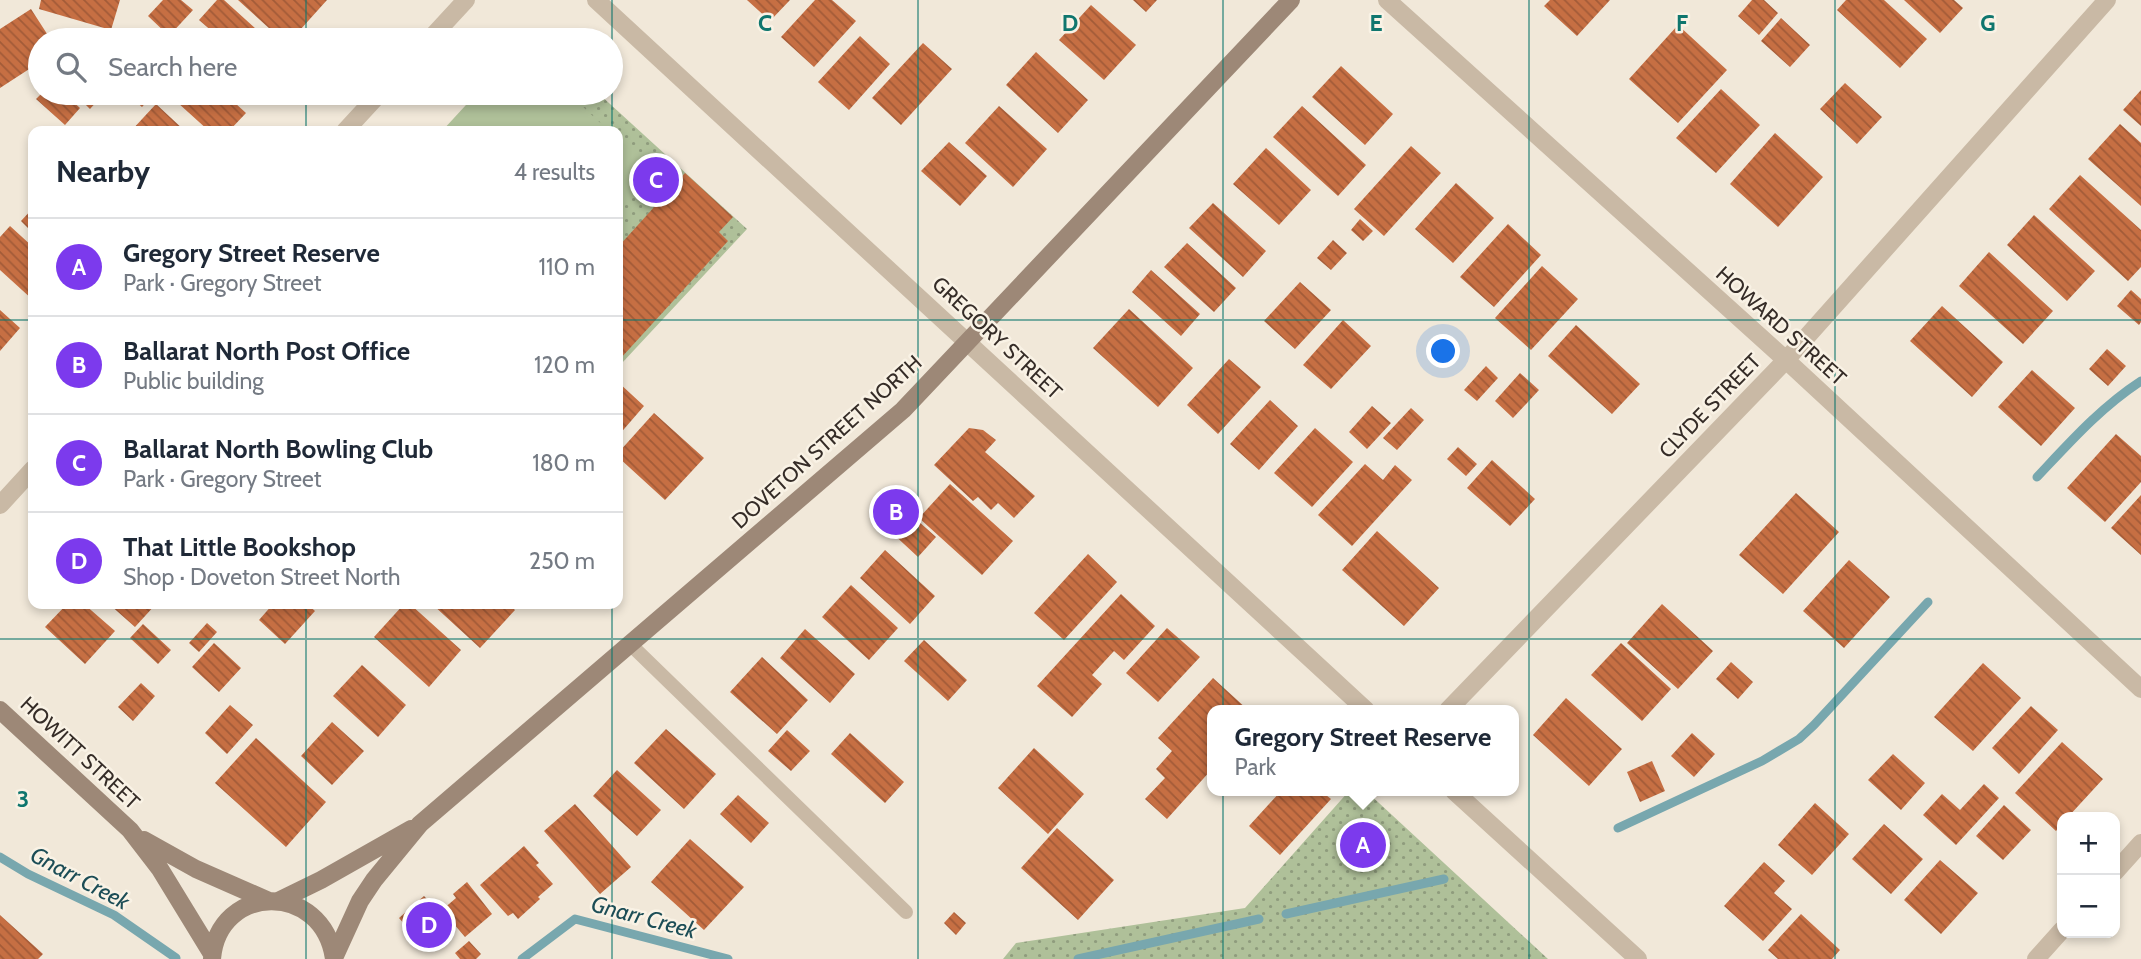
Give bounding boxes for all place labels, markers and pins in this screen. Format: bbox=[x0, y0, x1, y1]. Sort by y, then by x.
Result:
pin: C bbox=[633, 154, 679, 206]
pin: B bbox=[873, 486, 919, 538]
pin: A bbox=[1340, 819, 1386, 871]
pin: D bbox=[406, 899, 452, 951]

